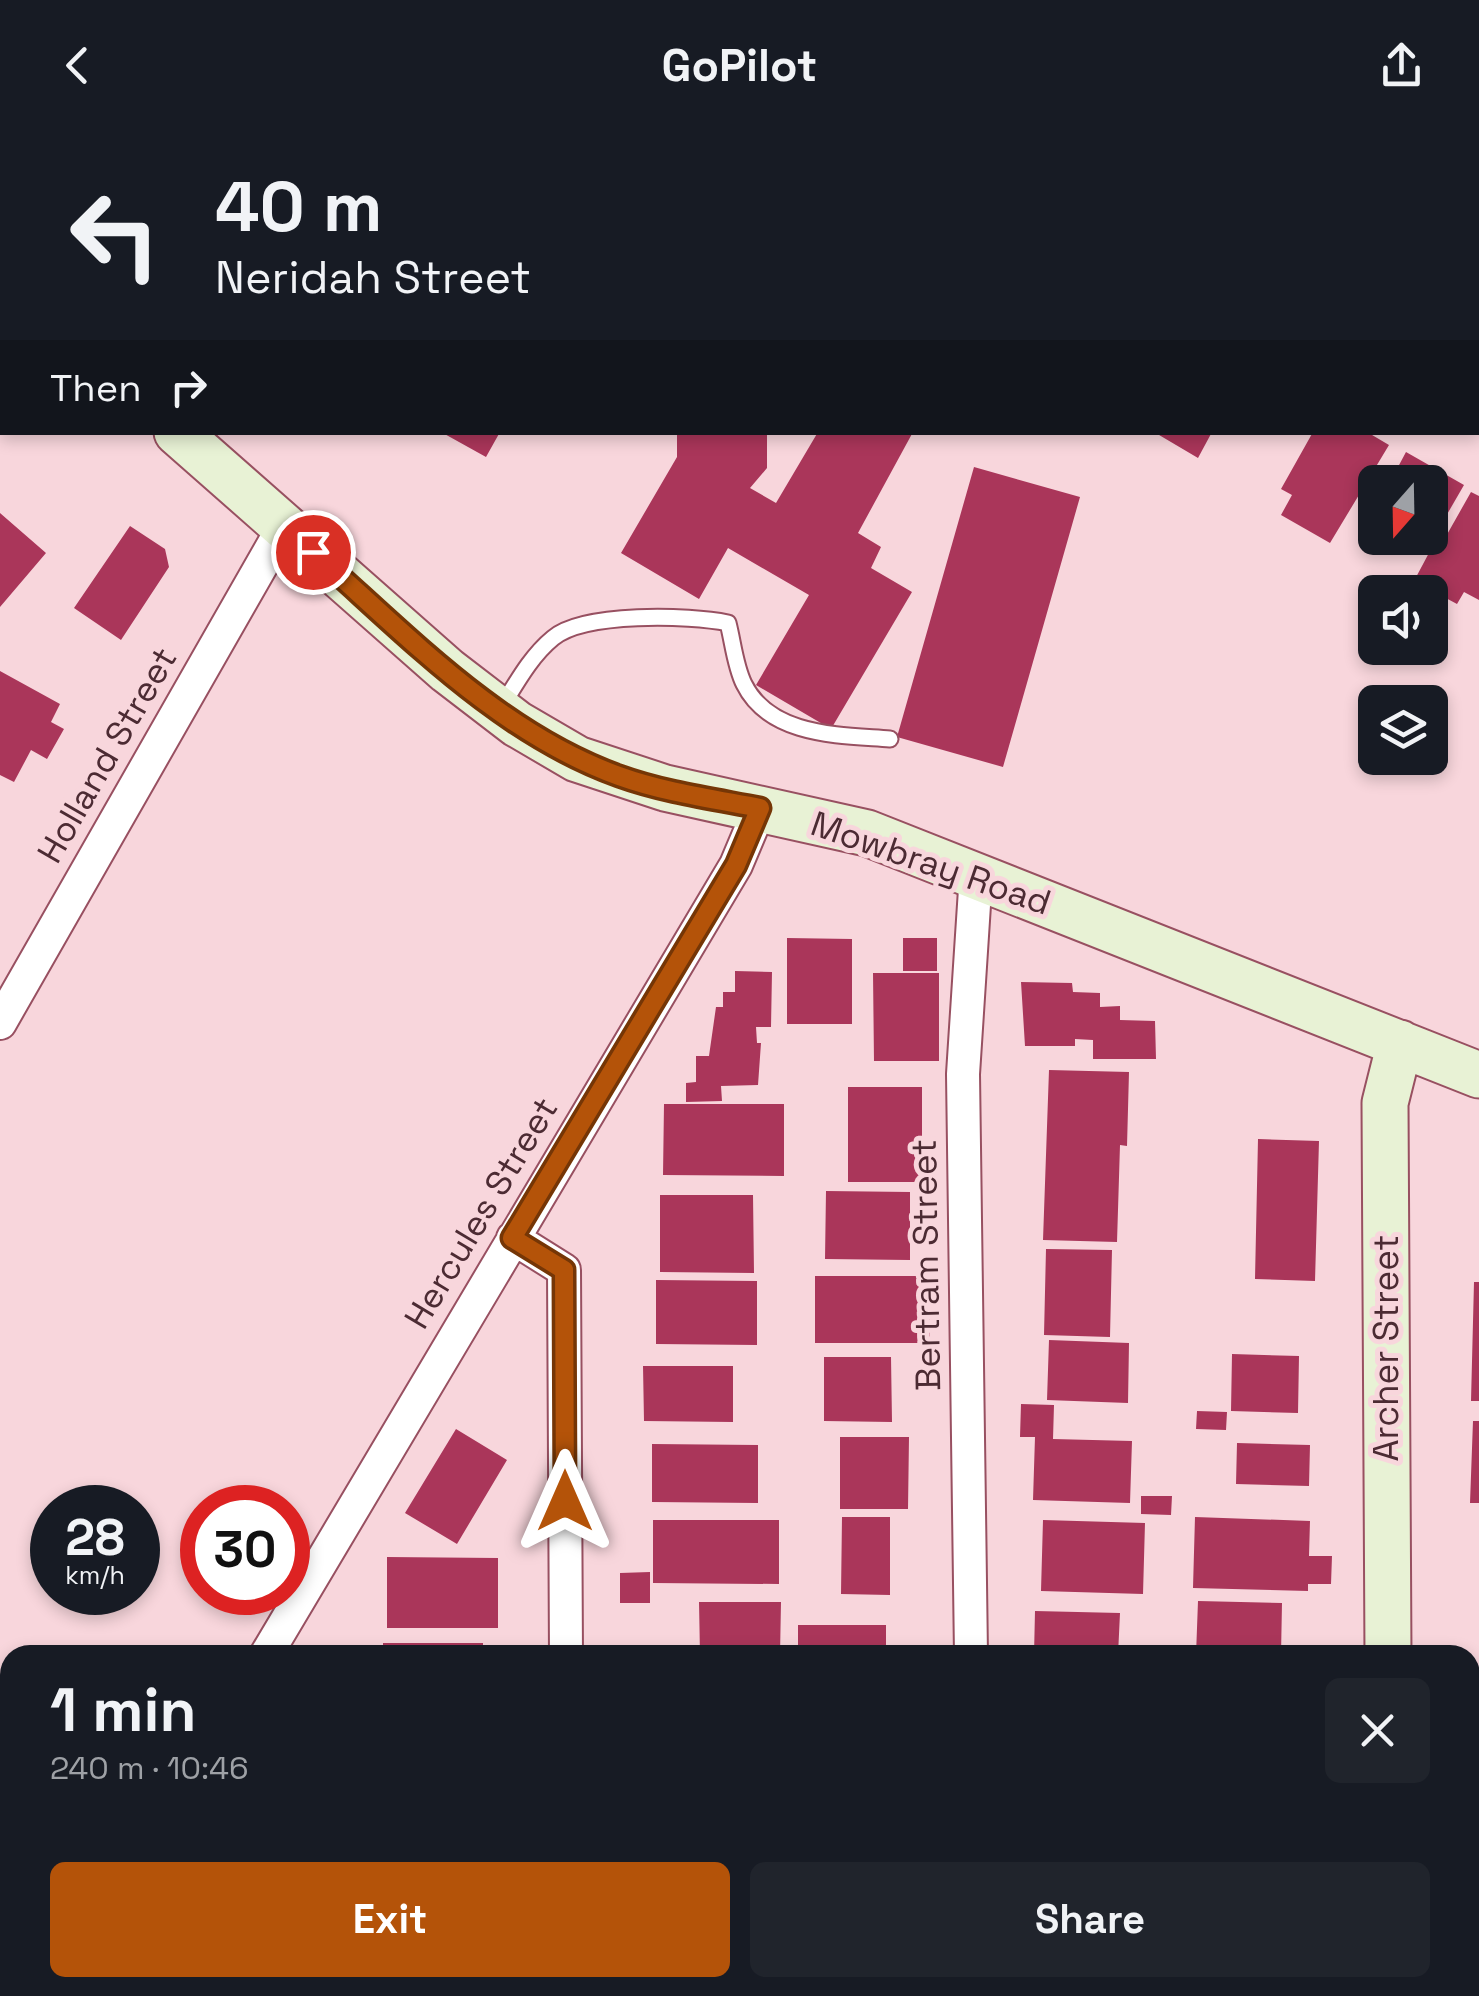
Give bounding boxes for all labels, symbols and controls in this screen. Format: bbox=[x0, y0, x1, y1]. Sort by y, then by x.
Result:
text: GoPilot bbox=[662, 37, 817, 94]
icon: back bbox=[50, 38, 105, 93]
icon: share bbox=[1374, 38, 1429, 93]
text: 40 m bbox=[215, 162, 382, 251]
icon: left bbox=[50, 170, 180, 300]
text: Neridah Street bbox=[215, 249, 531, 306]
icon: right bbox=[161, 360, 216, 415]
text: Then bbox=[50, 364, 141, 412]
north arrow bbox=[1358, 465, 1448, 555]
map controls bbox=[1358, 465, 1448, 775]
pin bbox=[271, 510, 356, 595]
icon: arrive bbox=[286, 525, 341, 580]
button: sound bbox=[1358, 575, 1448, 665]
street label: Holland Street bbox=[27, 639, 187, 871]
button: layers bbox=[1358, 685, 1448, 775]
street label: Mowbray Road bbox=[805, 801, 1057, 925]
street label: Hercules Street bbox=[395, 1089, 567, 1337]
street label: Bertram Street bbox=[902, 1139, 950, 1391]
street label: Archer Street bbox=[1364, 1235, 1408, 1461]
position arrow bbox=[513, 1449, 617, 1553]
speed limit sign: 30 bbox=[180, 1485, 310, 1615]
text: 28 bbox=[65, 1506, 125, 1570]
text: km/h bbox=[65, 1559, 125, 1591]
text: 1 min bbox=[50, 1672, 197, 1749]
button: close bbox=[1325, 1678, 1430, 1783]
text: 240 m · 10:46 bbox=[50, 1748, 249, 1788]
button: Exit bbox=[50, 1862, 730, 1977]
button: Share bbox=[750, 1862, 1430, 1977]

